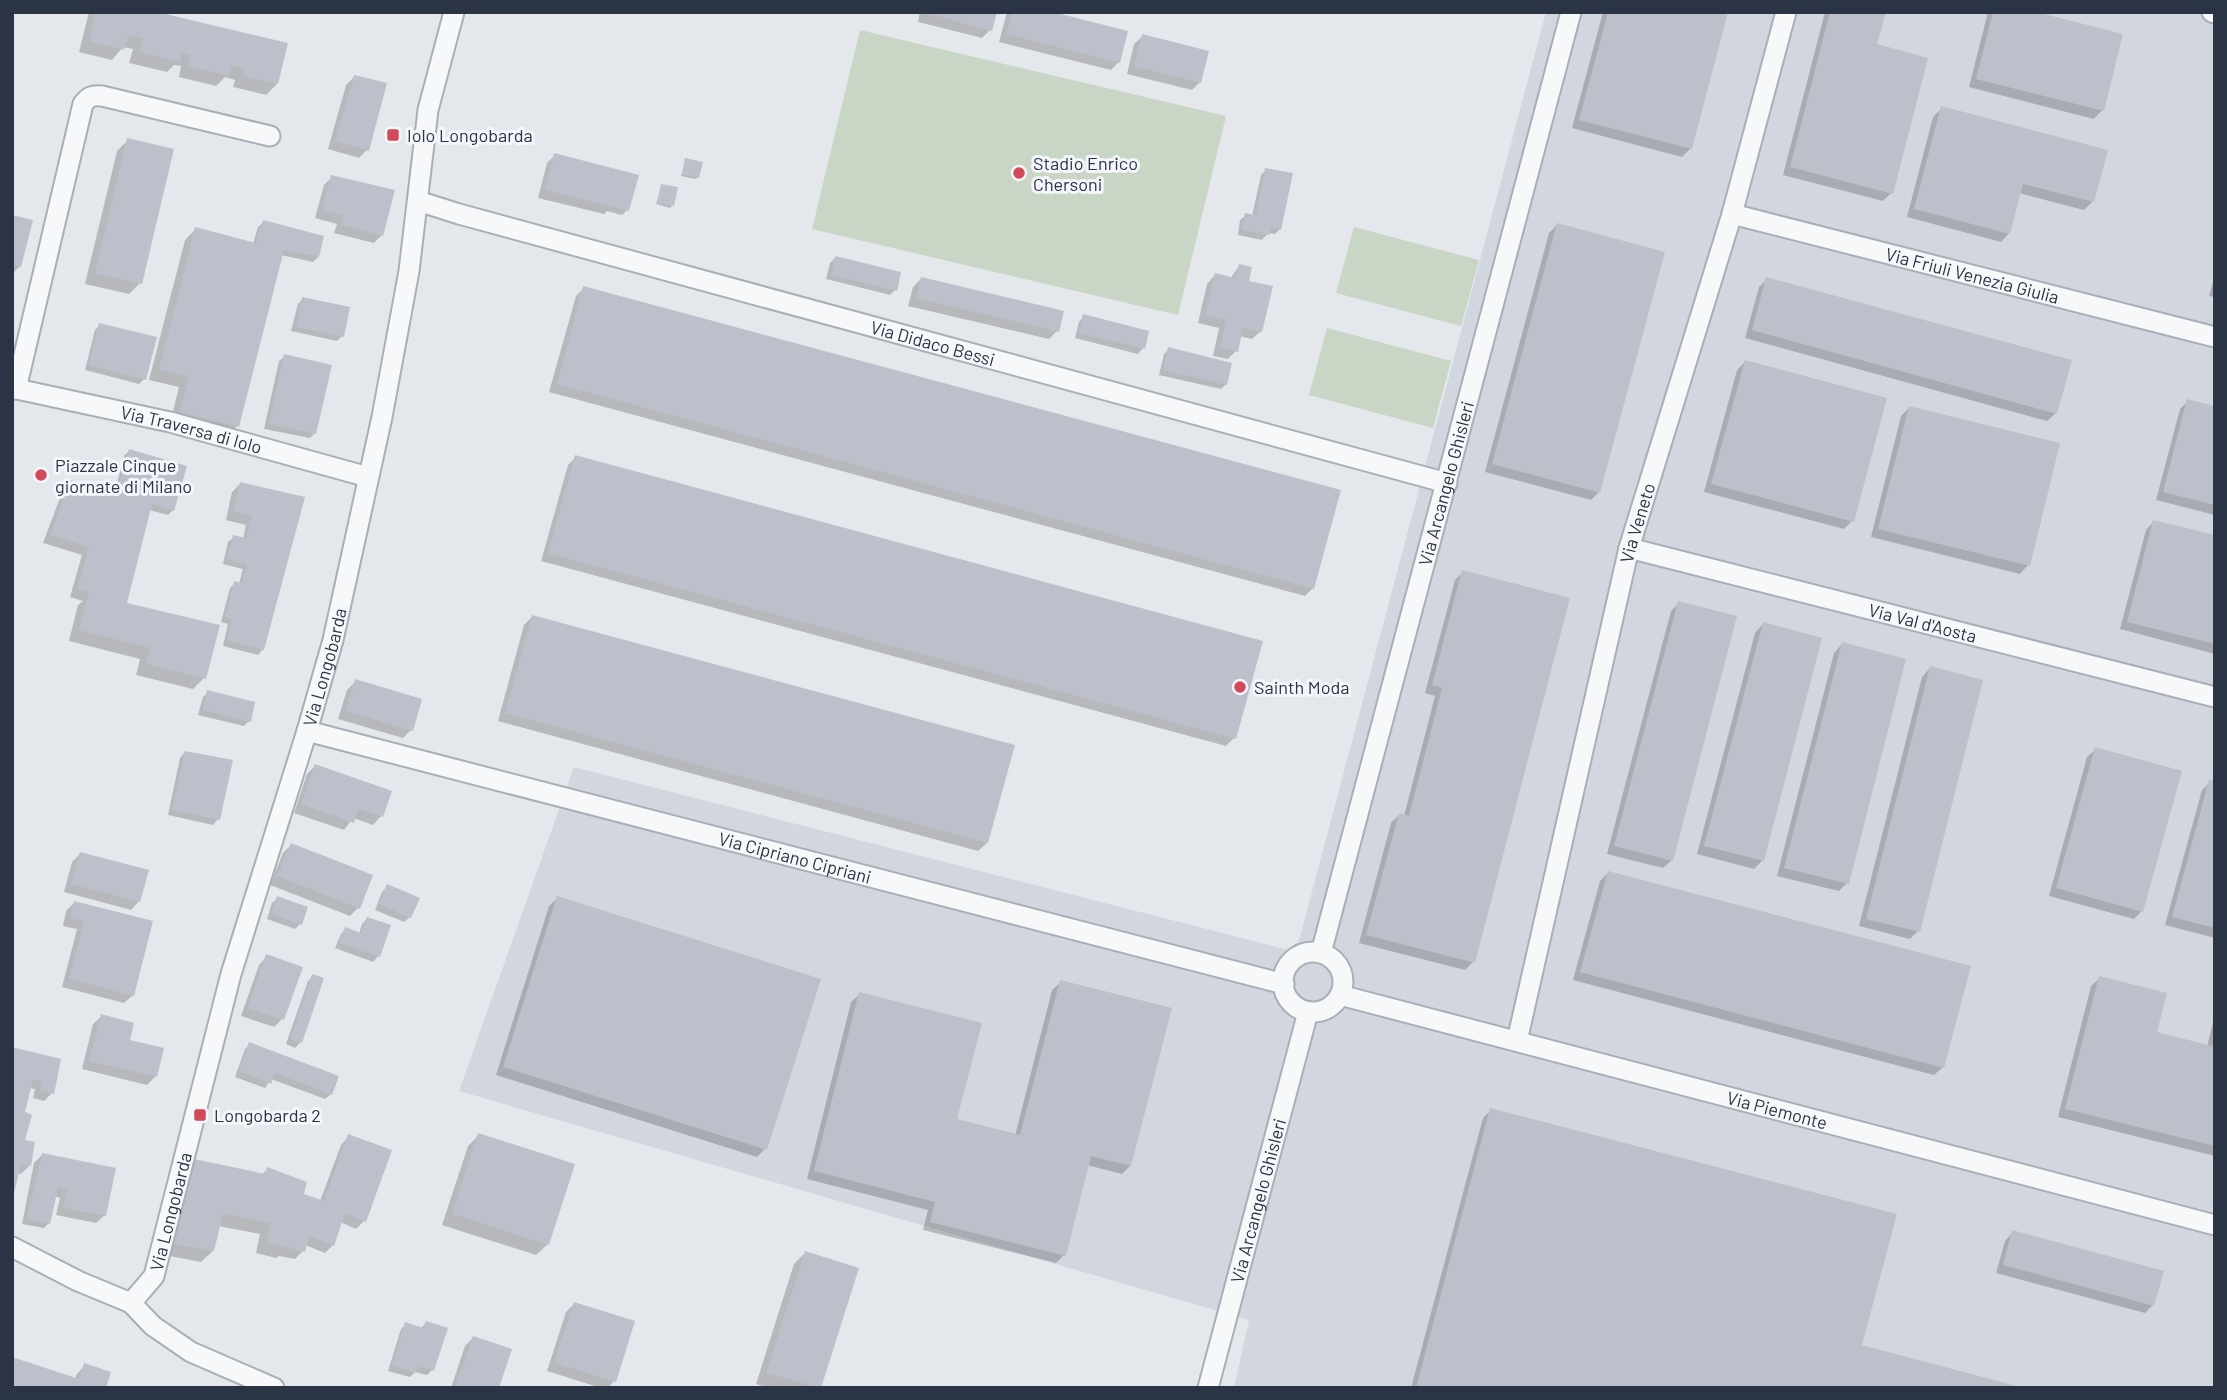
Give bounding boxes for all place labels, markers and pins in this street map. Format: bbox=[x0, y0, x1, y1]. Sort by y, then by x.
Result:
place label: Iolo Longobarda bbox=[407, 124, 533, 146]
marker: Iolo Longobarda bbox=[385, 127, 401, 143]
place label: Stadio Enrico Chersoni bbox=[1033, 152, 1138, 195]
marker: Stadio Enrico Chersoni bbox=[1011, 165, 1027, 181]
place label: Piazzale Cinque giornate di Milano bbox=[55, 454, 192, 497]
marker: Piazzale Cinque giornate di Milano bbox=[33, 467, 49, 483]
place label: Sainth Moda bbox=[1254, 676, 1350, 698]
marker: Sainth Moda bbox=[1232, 679, 1248, 695]
place label: Longobarda 2 bbox=[214, 1104, 321, 1126]
marker: Longobarda 2 bbox=[192, 1107, 208, 1123]

